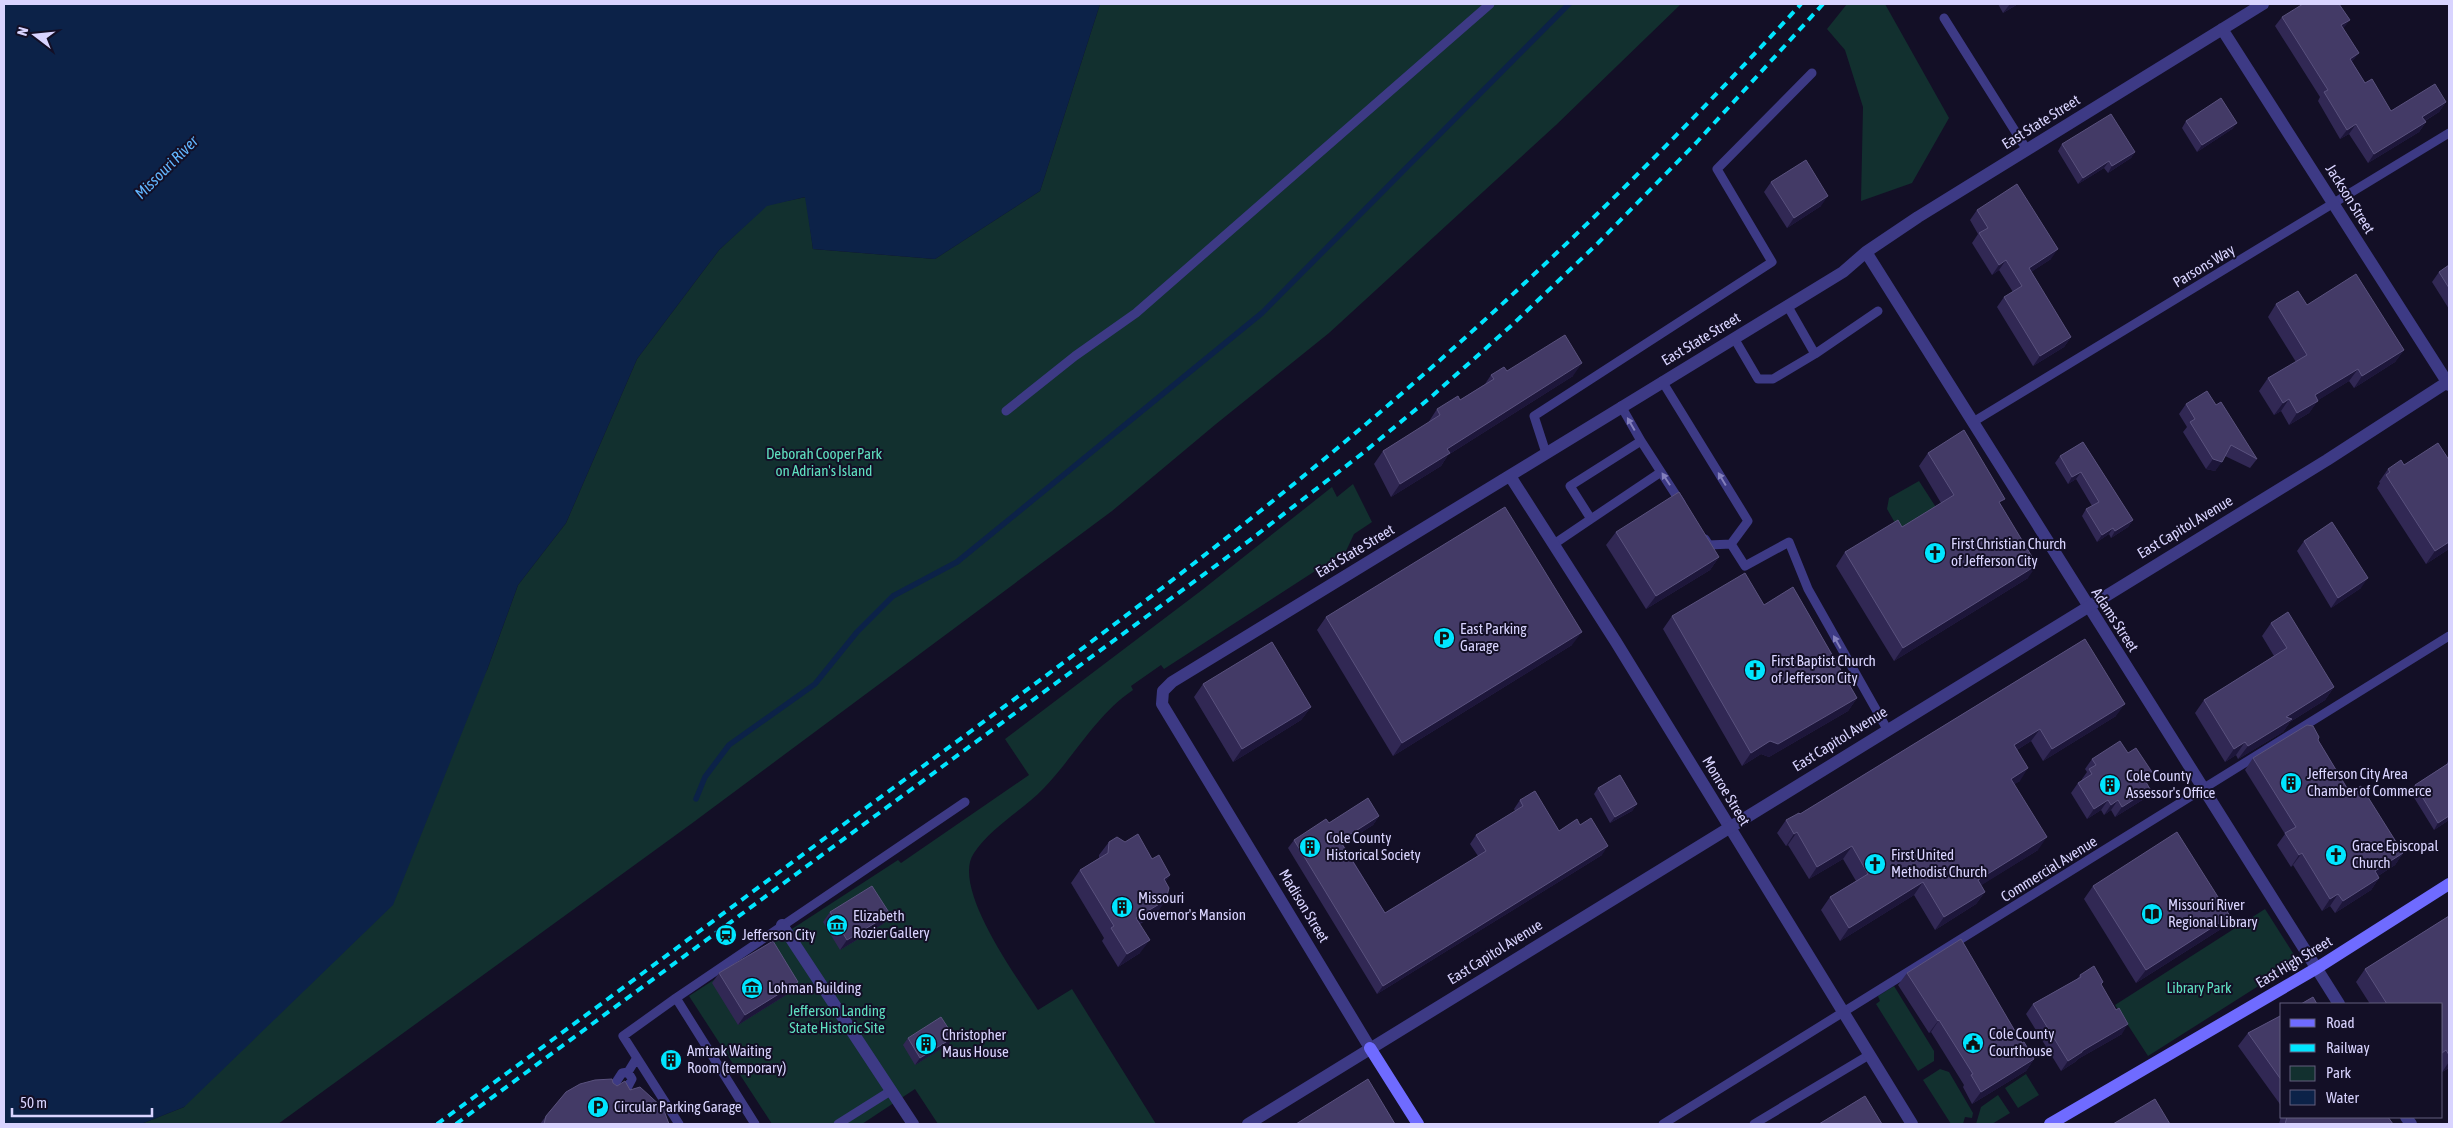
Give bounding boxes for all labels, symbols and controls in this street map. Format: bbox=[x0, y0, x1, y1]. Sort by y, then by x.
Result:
north arrow bbox=[10, 10, 60, 60]
text: N bbox=[14, 25, 31, 38]
street label: East State Street bbox=[1999, 91, 2083, 152]
water label: Missouri River bbox=[131, 131, 202, 202]
street label: Jackson Street bbox=[2322, 161, 2378, 237]
street label: Parsons Way bbox=[2170, 241, 2238, 291]
street label: East State Street bbox=[1658, 308, 1743, 369]
one-way arrow bbox=[1627, 416, 1635, 431]
park label: Deborah Cooper Park on Adrian's Island bbox=[766, 445, 882, 479]
one-way arrow bbox=[1718, 472, 1727, 485]
one-way arrow bbox=[1661, 473, 1671, 486]
street label: East Capitol Avenue bbox=[2134, 491, 2236, 562]
street label: East State Street bbox=[1312, 520, 1397, 581]
place label: First Christian Church of Jefferson City bbox=[1951, 535, 2066, 569]
church icon: First Christian Church of Jefferson City bbox=[1923, 541, 1947, 565]
street label: Adams Street bbox=[2089, 585, 2142, 655]
place label: East Parking Garage bbox=[1460, 620, 1527, 654]
parking icon: East Parking Garage bbox=[1432, 626, 1456, 650]
one-way arrow bbox=[1832, 635, 1841, 648]
place label: First Baptist Church of Jefferson City bbox=[1771, 652, 1876, 686]
church icon: First Baptist Church of Jefferson City bbox=[1743, 658, 1767, 682]
street label: East Capitol Avenue bbox=[1789, 703, 1890, 774]
street label: Monroe Street bbox=[1699, 753, 1754, 828]
place label: Jefferson City Area Chamber of Commerce bbox=[2307, 765, 2432, 799]
place label: Cole County Assessor's Office bbox=[2126, 767, 2216, 801]
building icon: Jefferson City Area Chamber of Commerce bbox=[2279, 771, 2303, 795]
building icon: Cole County Assessor's Office bbox=[2098, 773, 2122, 797]
place label: Cole County Historical Society bbox=[1326, 829, 1421, 863]
street label: Commercial Avenue bbox=[1998, 832, 2100, 905]
building icon: Cole County Historical Society bbox=[1298, 835, 1322, 859]
place label: Grace Episcopal Church bbox=[2352, 837, 2438, 871]
church icon: Grace Episcopal Church bbox=[2324, 843, 2348, 867]
place label: First United Methodist Church bbox=[1891, 846, 1987, 880]
church icon: First United Methodist Church bbox=[1863, 852, 1887, 876]
street label: Madison Street bbox=[1276, 866, 1333, 945]
place label: Missouri Governor's Mansion bbox=[1138, 889, 1246, 923]
building icon: Missouri Governor's Mansion bbox=[1110, 895, 1134, 919]
place label: Missouri River Regional Library bbox=[2168, 896, 2258, 930]
library icon: Missouri River Regional Library bbox=[2140, 902, 2164, 926]
place label: Elizabeth Rozier Gallery bbox=[853, 907, 930, 941]
museum icon: Elizabeth Rozier Gallery bbox=[825, 913, 849, 937]
street label: East Capitol Avenue bbox=[1444, 916, 1545, 987]
station icon: Jefferson City bbox=[714, 923, 738, 947]
place label: Jefferson City bbox=[742, 926, 815, 943]
street label: East High Street bbox=[2253, 932, 2335, 991]
museum icon: Lohman Building bbox=[740, 976, 764, 1000]
place label: Lohman Building bbox=[768, 979, 862, 996]
park label: Library Park bbox=[2166, 979, 2232, 996]
park label: Jefferson Landing State Historic Site bbox=[789, 1002, 886, 1036]
legend bbox=[2280, 1003, 2443, 1118]
text: Road bbox=[2326, 1014, 2355, 1031]
place label: Cole County Courthouse bbox=[1989, 1025, 2054, 1059]
place label: Christopher Maus House bbox=[942, 1026, 1009, 1060]
public building icon: Cole County Courthouse bbox=[1961, 1031, 1985, 1055]
building icon: Christopher Maus House bbox=[914, 1032, 938, 1056]
text: Railway bbox=[2326, 1039, 2370, 1056]
place label: Amtrak Waiting Room (temporary) bbox=[687, 1042, 786, 1076]
building icon: Amtrak Waiting Room (temporary) bbox=[659, 1048, 683, 1072]
text: Park bbox=[2326, 1064, 2351, 1081]
scale bar bbox=[12, 1086, 152, 1118]
text: Water bbox=[2326, 1089, 2359, 1106]
text: 50 m bbox=[20, 1094, 47, 1111]
parking icon: Circular Parking Garage bbox=[586, 1095, 610, 1119]
place label: Circular Parking Garage bbox=[614, 1098, 742, 1115]

